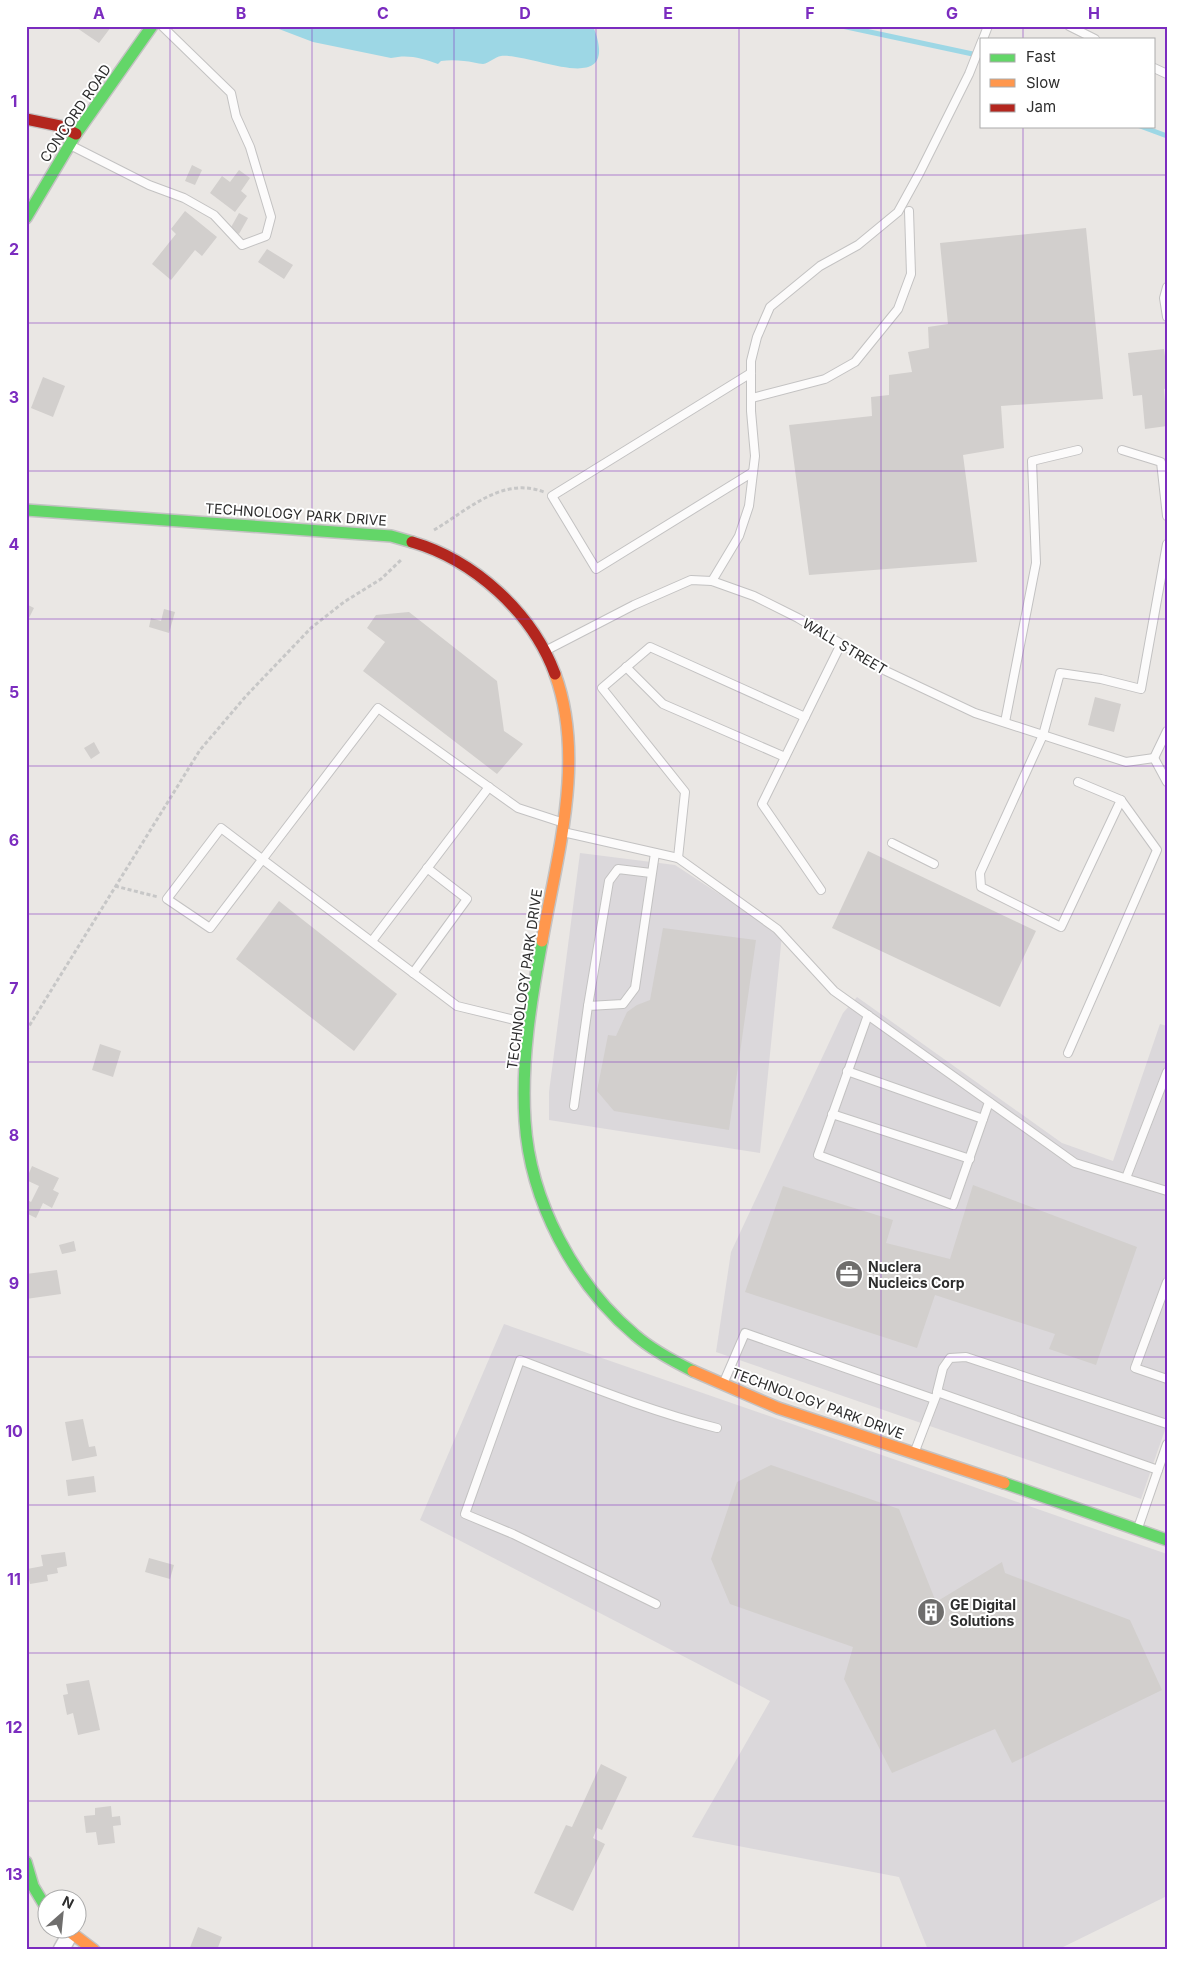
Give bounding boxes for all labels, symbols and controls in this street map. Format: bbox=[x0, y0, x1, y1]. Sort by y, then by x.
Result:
text: A bbox=[93, 3, 105, 23]
text: B bbox=[236, 3, 246, 23]
text: C bbox=[377, 3, 389, 23]
text: D bbox=[519, 3, 531, 23]
text: E bbox=[663, 3, 673, 23]
text: F bbox=[805, 3, 815, 23]
text: G bbox=[946, 3, 958, 23]
text: H bbox=[1088, 3, 1100, 23]
legend bbox=[980, 38, 1156, 128]
text: Fast bbox=[1026, 47, 1056, 66]
street label: CONCORD ROAD bbox=[36, 61, 114, 165]
text: Slow bbox=[1026, 73, 1060, 92]
text: 1 bbox=[11, 91, 17, 111]
text: Jam bbox=[1026, 97, 1056, 116]
text: 2 bbox=[9, 239, 19, 259]
text: 3 bbox=[9, 387, 19, 407]
street label: TECHNOLOGY PARK DRIVE bbox=[205, 499, 387, 529]
text: 4 bbox=[9, 534, 20, 554]
street label: WALL STREET bbox=[800, 614, 890, 678]
text: 5 bbox=[9, 682, 19, 702]
text: 6 bbox=[9, 830, 19, 850]
street label: TECHNOLOGY PARK DRIVE bbox=[503, 888, 545, 1070]
text: 7 bbox=[9, 978, 19, 998]
text: 8 bbox=[9, 1125, 19, 1145]
place label: Nuclera Nucleics Corp bbox=[868, 1258, 965, 1291]
office icon: Nuclera Nucleics Corp bbox=[834, 1259, 864, 1289]
text: 9 bbox=[9, 1273, 19, 1293]
street label: TECHNOLOGY PARK DRIVE bbox=[730, 1364, 906, 1442]
text: 10 bbox=[5, 1421, 23, 1441]
text: 11 bbox=[7, 1569, 21, 1589]
place label: GE Digital Solutions bbox=[950, 1596, 1016, 1629]
building icon: GE Digital Solutions bbox=[916, 1597, 946, 1627]
text: 12 bbox=[6, 1717, 22, 1737]
text: 13 bbox=[5, 1864, 23, 1884]
north arrow bbox=[38, 1888, 88, 1938]
text: N bbox=[60, 1892, 77, 1912]

